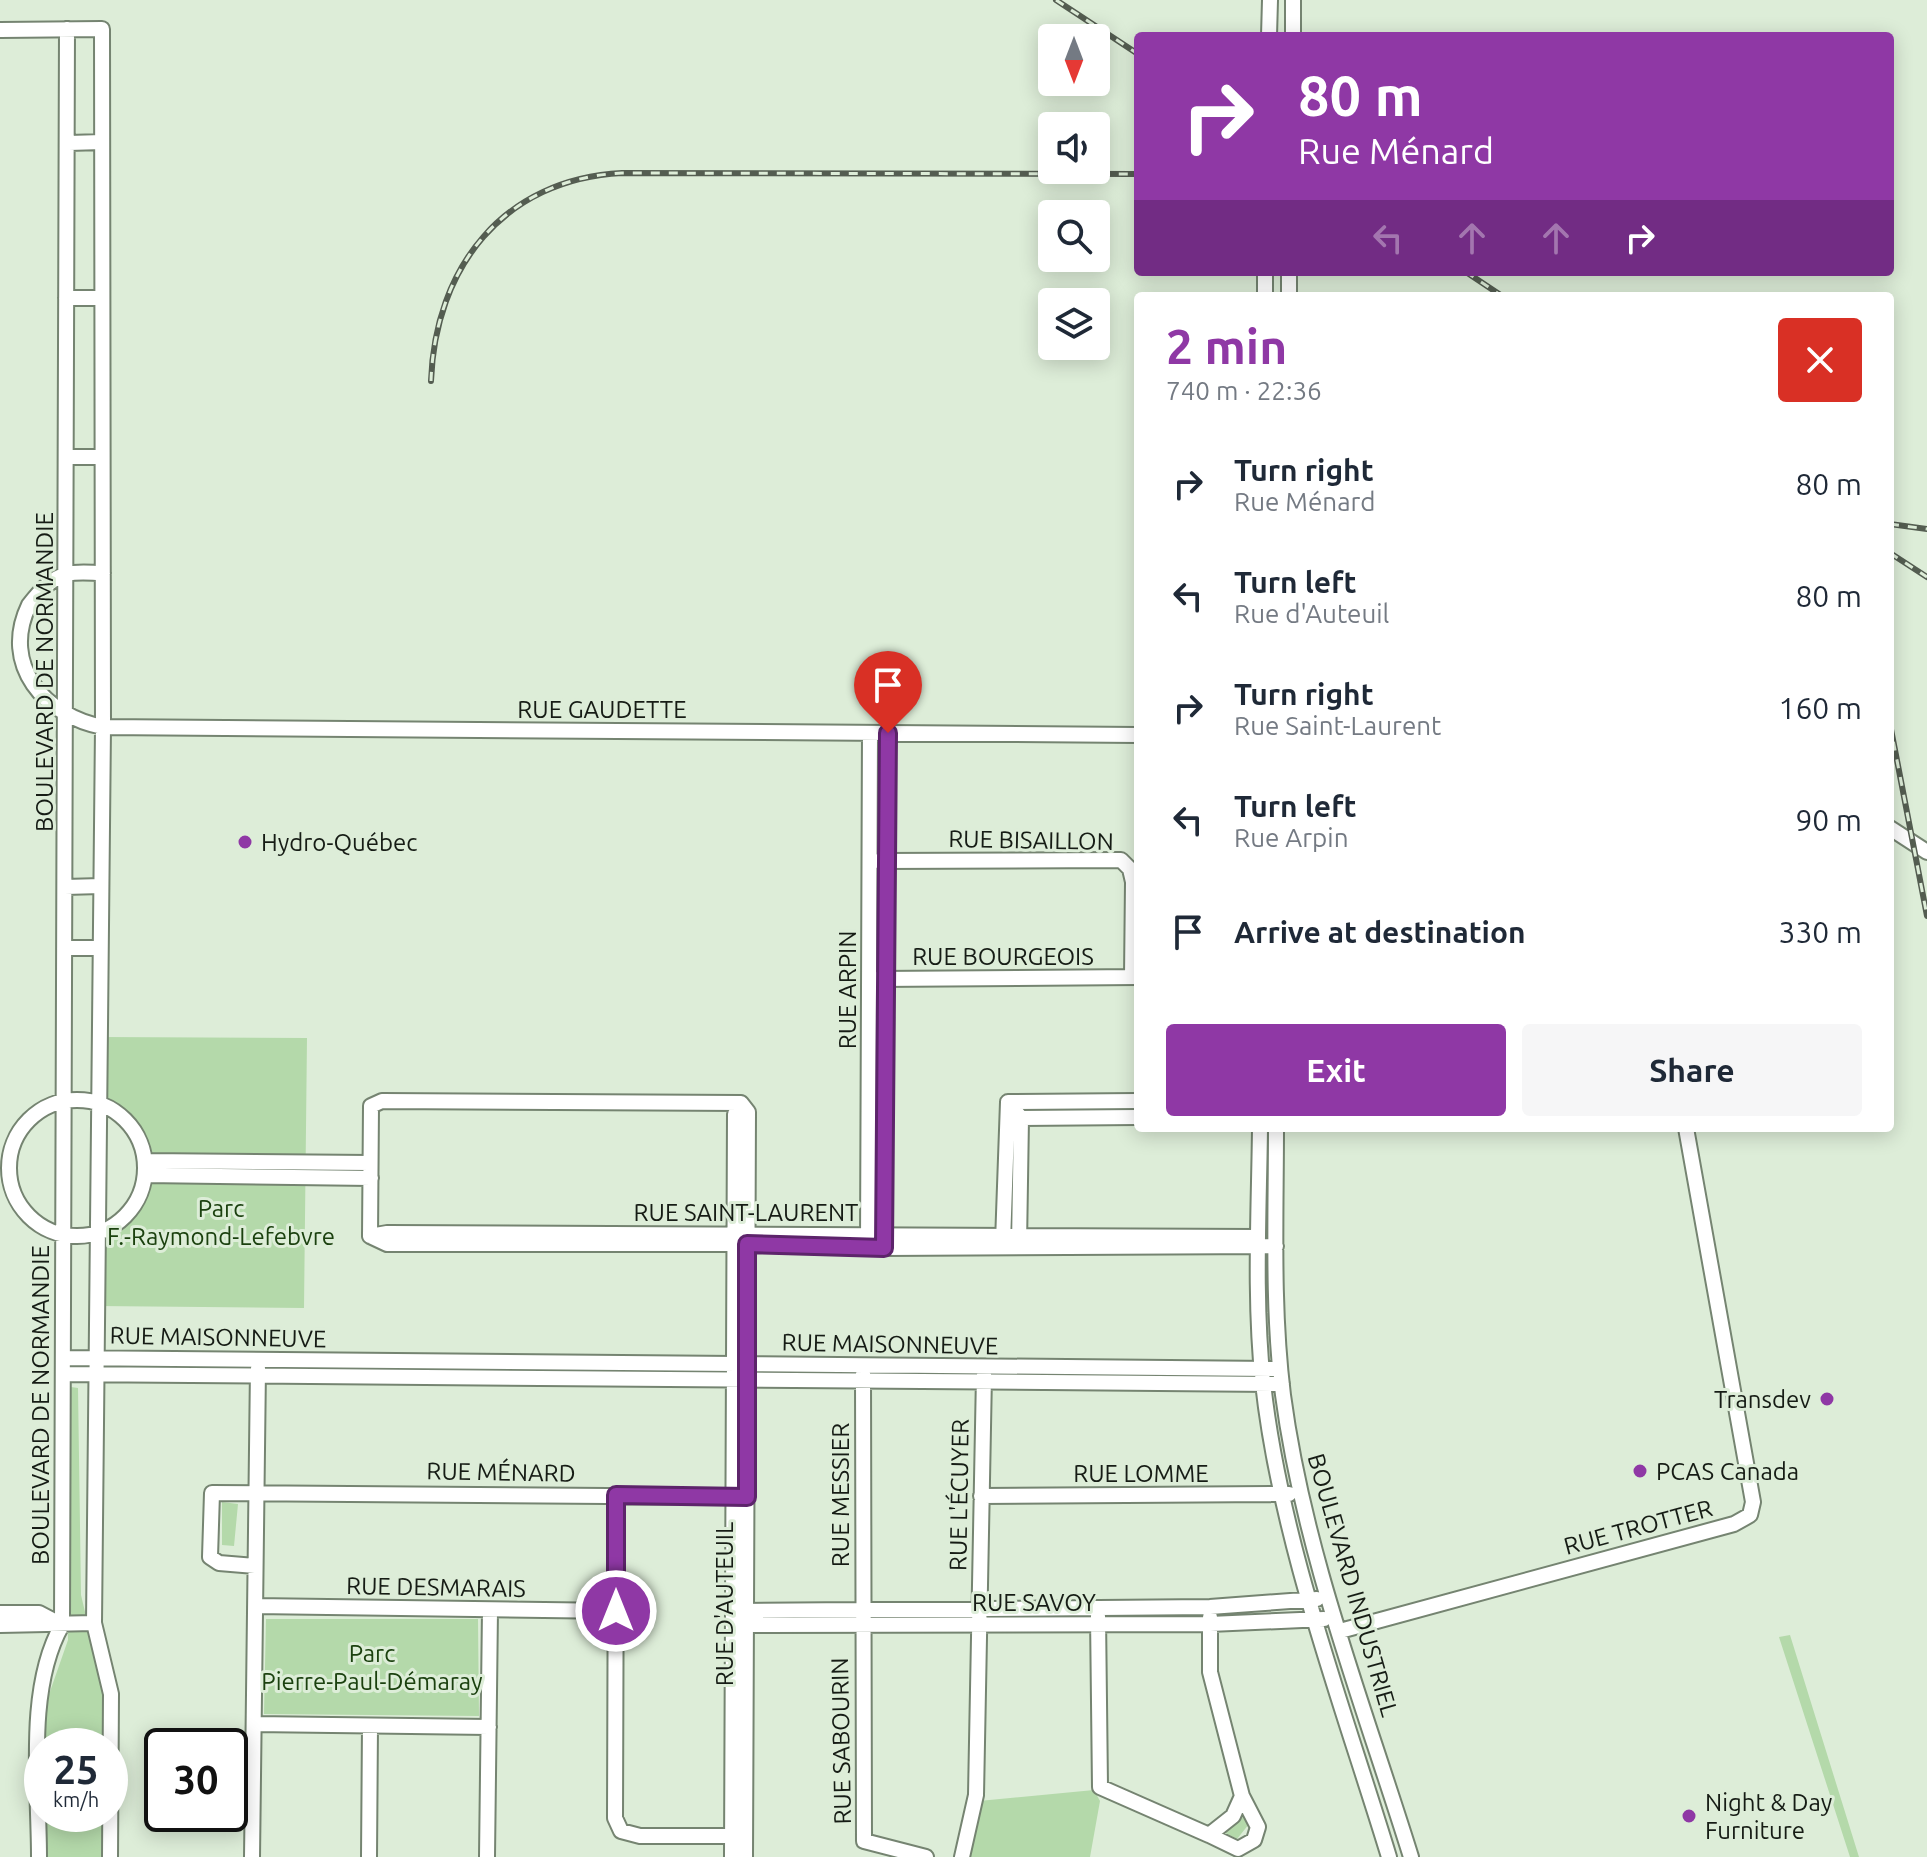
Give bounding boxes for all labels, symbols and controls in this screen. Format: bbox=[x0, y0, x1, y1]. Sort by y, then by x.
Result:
north arrow bbox=[1038, 24, 1110, 96]
map controls bbox=[1038, 24, 1110, 360]
icon: right bbox=[1166, 64, 1270, 168]
text: 80 m bbox=[1298, 64, 1423, 127]
button: sound bbox=[1038, 112, 1110, 184]
text: Rue Ménard bbox=[1298, 130, 1494, 171]
button: search bbox=[1038, 200, 1110, 272]
icon: left bbox=[1366, 216, 1410, 260]
icon: ahead bbox=[1450, 216, 1494, 260]
icon: ahead bbox=[1534, 216, 1578, 260]
icon: right bbox=[1618, 216, 1662, 260]
button: layers bbox=[1038, 288, 1110, 360]
button: close bbox=[1778, 318, 1862, 402]
text: 2 min bbox=[1166, 319, 1287, 373]
text: 740 m · 22:36 bbox=[1166, 376, 1322, 405]
text: Turn right bbox=[1234, 453, 1374, 487]
icon: right bbox=[1166, 462, 1210, 506]
text: 80 m bbox=[1795, 467, 1862, 501]
text: Rue Ménard bbox=[1234, 487, 1376, 516]
street label: BOULEVARD DE NORMANDIE bbox=[31, 512, 58, 832]
text: Turn left bbox=[1234, 565, 1356, 599]
icon: left bbox=[1166, 574, 1210, 618]
text: 80 m bbox=[1795, 579, 1862, 613]
text: Rue d'Auteuil bbox=[1234, 599, 1389, 628]
pin bbox=[854, 651, 922, 733]
icon: arrive bbox=[866, 663, 910, 707]
text: Turn right bbox=[1234, 677, 1374, 711]
icon: right bbox=[1166, 686, 1210, 730]
text: 160 m bbox=[1778, 691, 1862, 725]
street label: RUE GAUDETTE bbox=[517, 696, 687, 723]
text: Rue Saint-Laurent bbox=[1234, 711, 1441, 740]
text: Turn left bbox=[1234, 789, 1356, 823]
icon: left bbox=[1166, 798, 1210, 842]
text: 90 m bbox=[1795, 803, 1862, 837]
text: Rue Arpin bbox=[1234, 823, 1348, 852]
street label: RUE BISAILLON bbox=[948, 825, 1114, 855]
place label: Hydro-Québec bbox=[261, 829, 417, 856]
marker: Hydro-Québec bbox=[236, 833, 254, 851]
icon: arrive bbox=[1166, 910, 1210, 954]
text: Arrive at destination bbox=[1234, 915, 1526, 949]
text: 330 m bbox=[1778, 915, 1862, 949]
street label: RUE ARPIN bbox=[834, 931, 861, 1049]
street label: RUE BOURGEOIS bbox=[912, 943, 1094, 970]
button: Exit bbox=[1166, 1024, 1506, 1116]
button: Share bbox=[1522, 1024, 1862, 1116]
park label: Parc F.-Raymond-Lefebvre bbox=[107, 1195, 335, 1250]
street label: RUE SAINT-LAURENT bbox=[634, 1199, 858, 1226]
street label: BOULEVARD DE NORMANDIE bbox=[27, 1245, 54, 1565]
street label: RUE MAISONNEUVE bbox=[109, 1322, 327, 1352]
street label: RUE MAISONNEUVE bbox=[781, 1329, 999, 1359]
place label: Transdev bbox=[1714, 1386, 1811, 1413]
marker: Transdev bbox=[1818, 1390, 1836, 1408]
street label: RUE L'ÉCUYER bbox=[943, 1419, 974, 1571]
street label: RUE MESSIER bbox=[827, 1423, 854, 1567]
street label: BOULEVARD INDUSTRIEL bbox=[1302, 1450, 1404, 1720]
street label: RUE MÉNARD bbox=[426, 1456, 576, 1487]
place label: PCAS Canada bbox=[1656, 1458, 1799, 1485]
street label: RUE LOMME bbox=[1073, 1460, 1209, 1487]
marker: PCAS Canada bbox=[1631, 1462, 1649, 1480]
street label: RUE TROTTER bbox=[1561, 1494, 1715, 1560]
street label: RUE D'AUTEUIL bbox=[711, 1522, 738, 1686]
position arrow bbox=[574, 1569, 658, 1653]
street label: RUE DESMARAIS bbox=[346, 1572, 526, 1602]
street label: RUE SAVOY bbox=[972, 1589, 1096, 1616]
park label: Parc Pierre-Paul-Démaray bbox=[261, 1640, 483, 1695]
street label: RUE SABOURIN bbox=[826, 1657, 856, 1825]
speed limit sign: 30 bbox=[144, 1728, 248, 1832]
text: 25 bbox=[53, 1747, 99, 1792]
text: km/h bbox=[53, 1788, 99, 1811]
place label: Night & Day Furniture bbox=[1705, 1789, 1833, 1844]
marker: Night & Day Furniture bbox=[1680, 1807, 1698, 1825]

